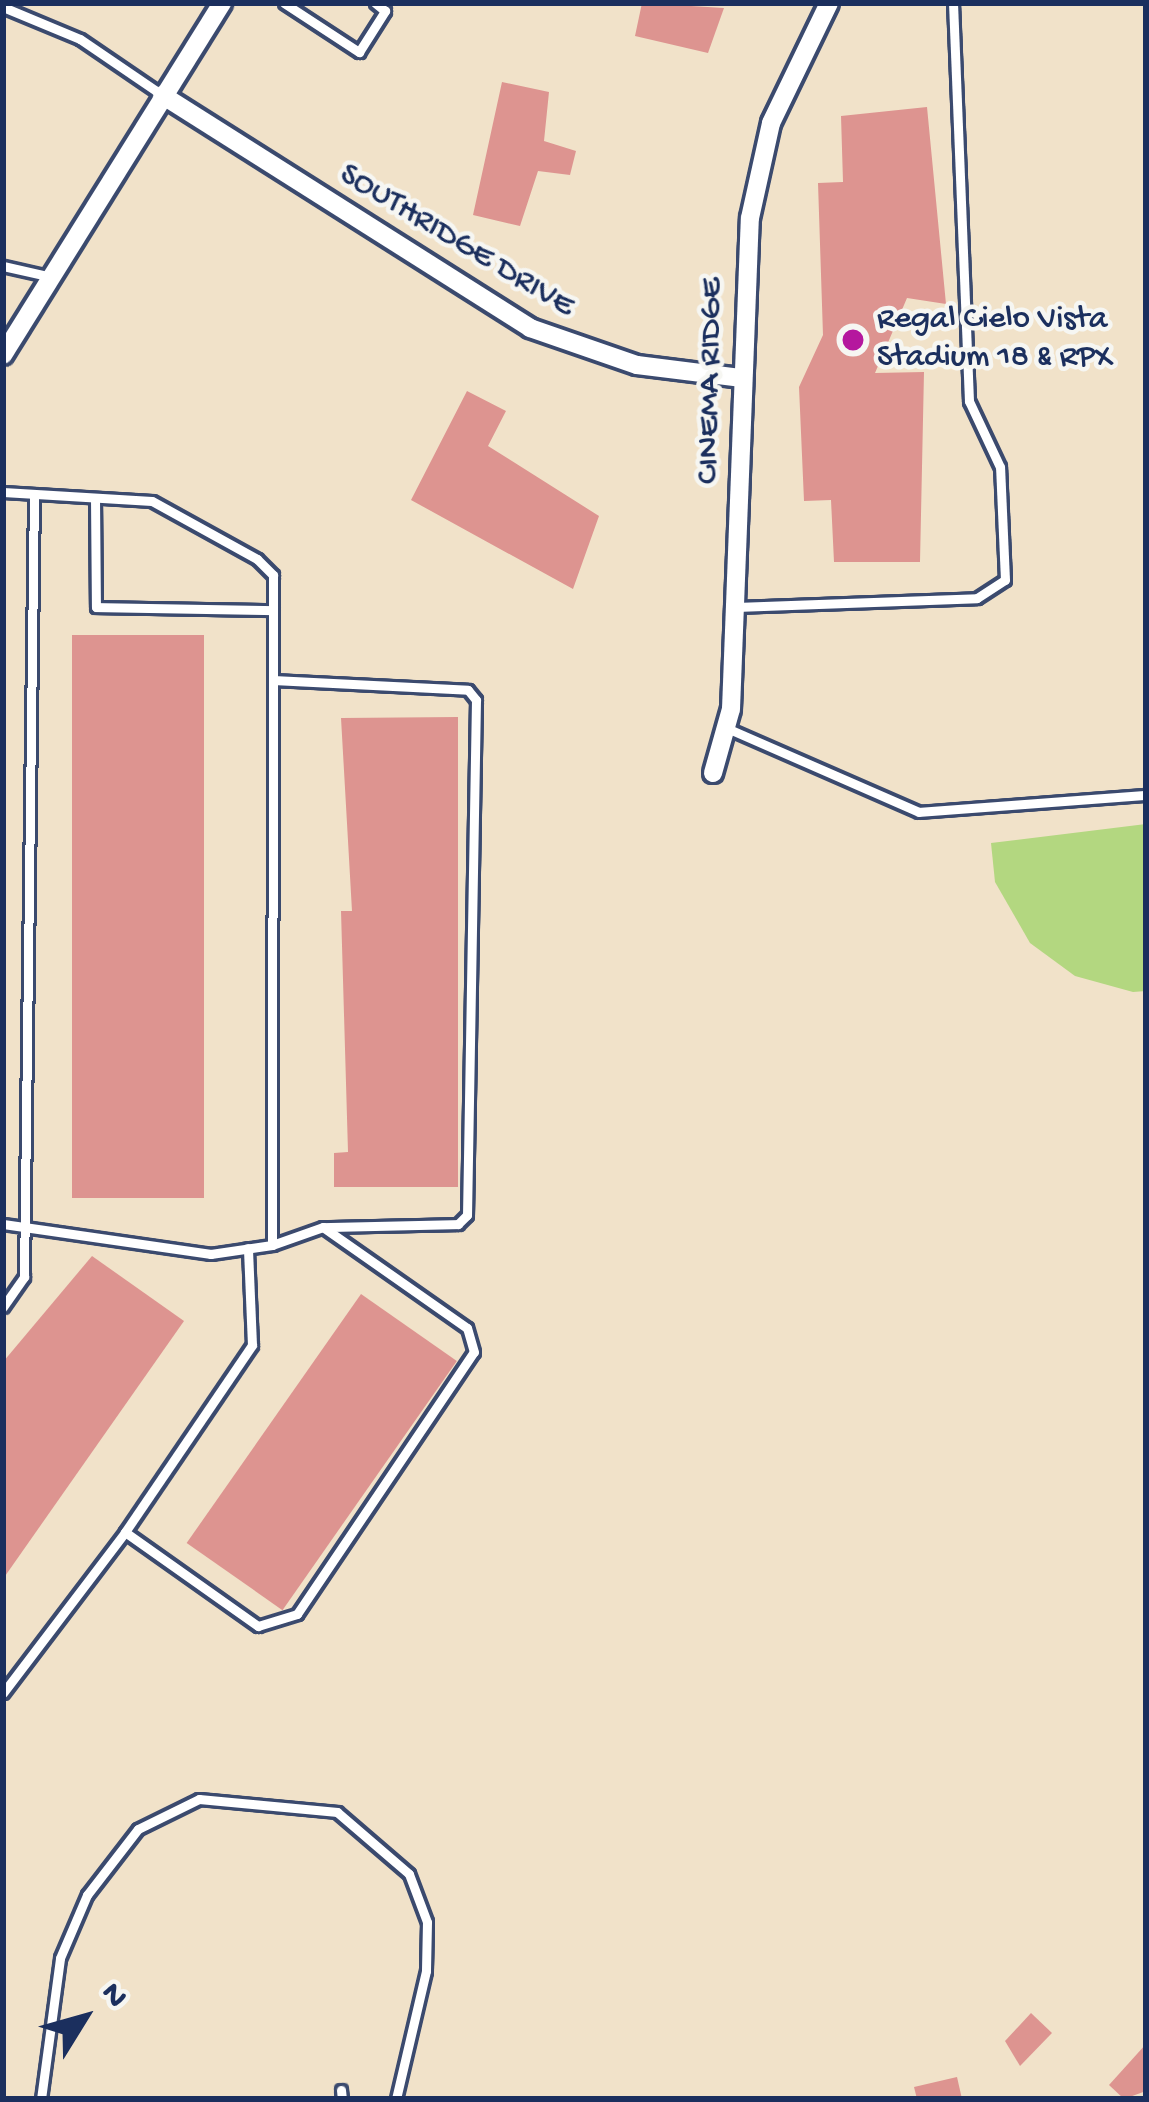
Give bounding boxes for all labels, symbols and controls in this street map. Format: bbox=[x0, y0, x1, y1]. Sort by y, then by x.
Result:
street label: SOUTHRIDGE DRIVE bbox=[331, 156, 581, 328]
street label: CINEMA RIDGE bbox=[690, 278, 734, 484]
place label: Regal Cielo Vista Stadium 18 & RPX bbox=[877, 301, 1113, 379]
marker: Regal Cielo Vista Stadium 18 & RPX bbox=[840, 327, 866, 353]
north arrow bbox=[24, 1958, 144, 2078]
text: N bbox=[91, 1976, 134, 2016]

